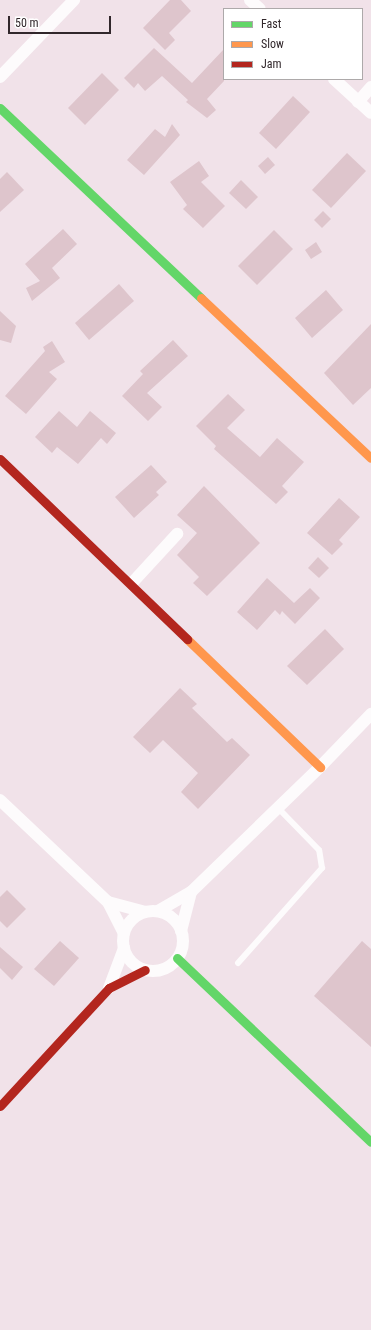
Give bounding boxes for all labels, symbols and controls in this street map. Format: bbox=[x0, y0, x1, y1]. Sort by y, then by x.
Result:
scale bar bbox=[10, 8, 113, 34]
legend bbox=[223, 8, 363, 80]
text: 50 m bbox=[15, 16, 39, 30]
text: Fast bbox=[261, 17, 281, 31]
text: Slow bbox=[261, 37, 284, 51]
text: Jam bbox=[261, 57, 282, 71]

